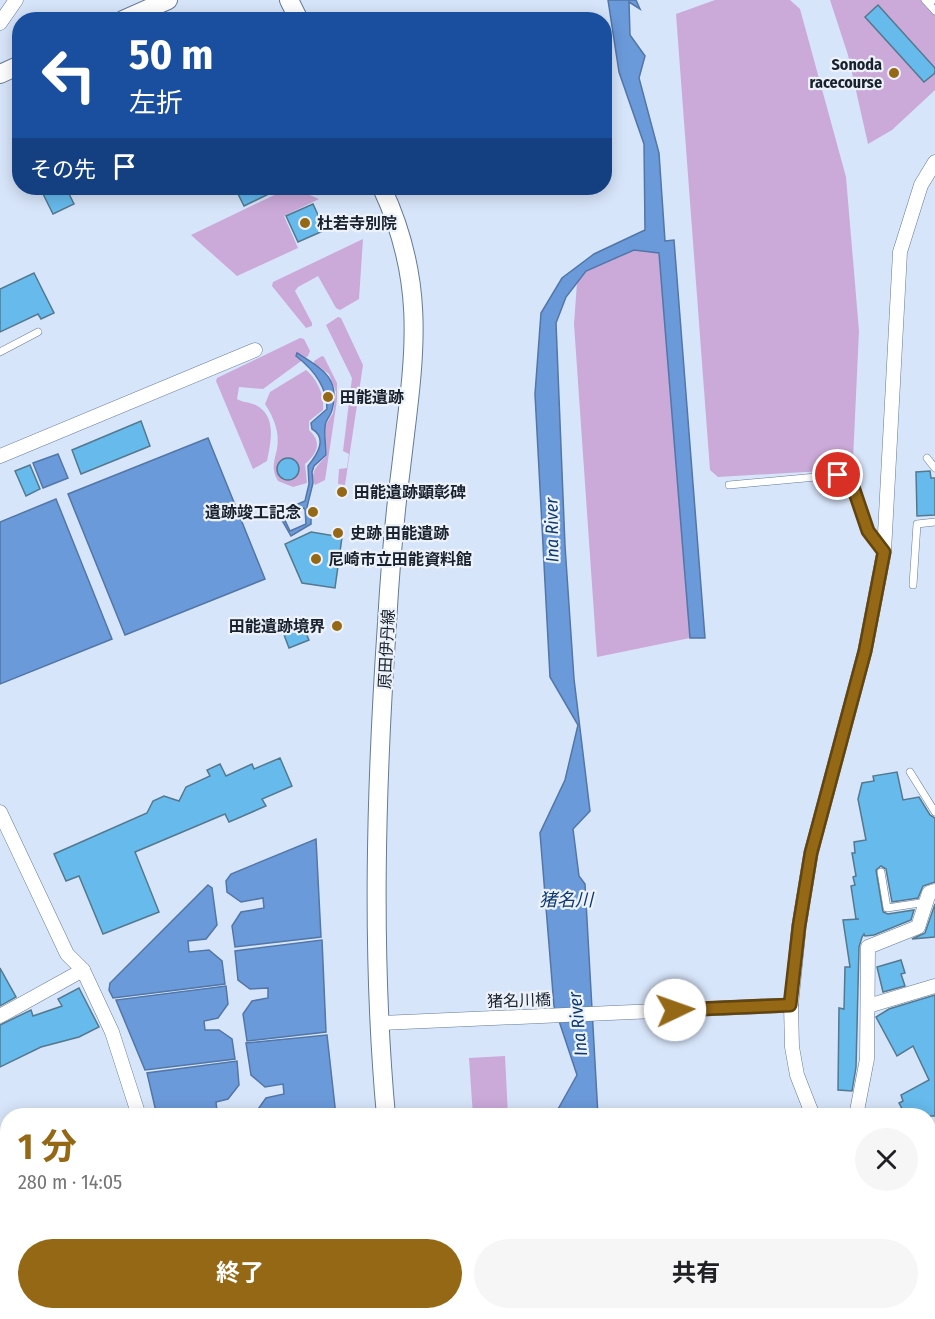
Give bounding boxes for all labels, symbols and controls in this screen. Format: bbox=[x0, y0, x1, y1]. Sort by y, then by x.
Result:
text: 50 m bbox=[129, 30, 213, 80]
icon: left bbox=[30, 36, 108, 114]
place label: Sonoda racecourse bbox=[810, 55, 882, 92]
marker: Sonoda racecourse bbox=[887, 66, 901, 80]
text: 左折 bbox=[129, 87, 183, 119]
icon: arrive bbox=[108, 150, 141, 183]
text: その先 bbox=[30, 156, 96, 183]
place label: 杜若寺別院 bbox=[317, 214, 397, 233]
marker: 杜若寺別院 bbox=[298, 216, 312, 230]
place label: 田能遺跡 bbox=[340, 388, 404, 407]
marker: 田能遺跡 bbox=[321, 390, 335, 404]
pin bbox=[812, 449, 863, 500]
icon: arrive bbox=[821, 458, 854, 491]
place label: 田能遺跡顕彰碑 bbox=[354, 483, 466, 502]
marker: 田能遺跡顕彰碑 bbox=[335, 485, 349, 499]
water label: Ina River bbox=[540, 497, 564, 562]
place label: 遺跡竣工記念 bbox=[205, 503, 301, 522]
marker: 遺跡竣工記念 bbox=[306, 505, 320, 519]
place label: 史跡 田能遺跡 bbox=[350, 524, 449, 543]
marker: 史跡 田能遺跡 bbox=[331, 526, 345, 540]
place label: 尼崎市立田能資料館 bbox=[328, 550, 472, 569]
marker: 尼崎市立田能資料館 bbox=[309, 552, 323, 566]
street label: 原田伊丹線 bbox=[375, 609, 398, 689]
place label: 田能遺跡境界 bbox=[229, 617, 325, 636]
marker: 田能遺跡境界 bbox=[330, 619, 344, 633]
water label: 猪名川 bbox=[539, 889, 595, 911]
position arrow bbox=[643, 978, 707, 1042]
street label: 猪名川橋 bbox=[487, 990, 551, 1011]
water label: Ina River bbox=[564, 990, 592, 1057]
text: 1 分 bbox=[18, 1125, 77, 1169]
button: close bbox=[855, 1128, 918, 1191]
text: 280 m · 14:05 bbox=[18, 1170, 122, 1194]
button: 終了 bbox=[18, 1239, 462, 1308]
button: 共有 bbox=[474, 1239, 918, 1308]

